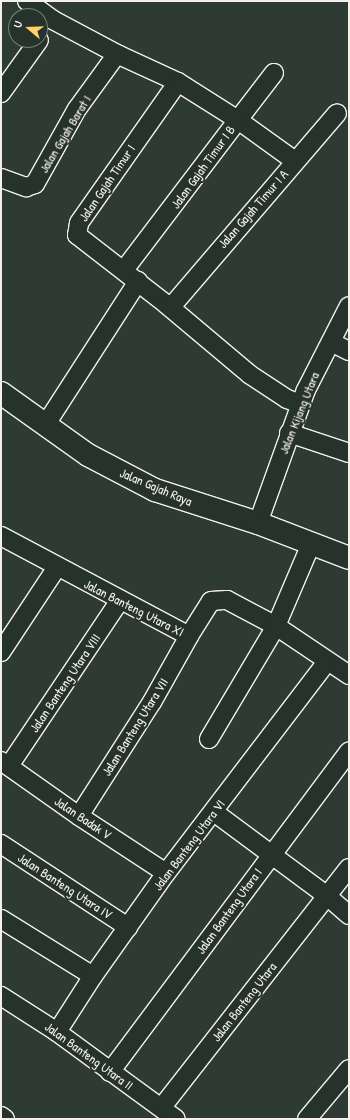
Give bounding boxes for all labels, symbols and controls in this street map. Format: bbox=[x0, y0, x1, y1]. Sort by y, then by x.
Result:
north arrow bbox=[8, 8, 48, 48]
text: U bbox=[10, 19, 25, 30]
street label: Jalan Gajah Barat I bbox=[36, 92, 94, 176]
street label: Jalan Gajah Timur I B bbox=[168, 122, 238, 212]
street label: Jalan Gajah Timur I bbox=[76, 142, 138, 224]
street label: Jalan Gajah Timur I A bbox=[215, 167, 291, 251]
street label: Jalan Kijang Utara bbox=[276, 370, 322, 456]
street label: Jalan Gajah Raya bbox=[118, 465, 194, 509]
street label: Jalan Banteng Utara XI bbox=[82, 576, 186, 640]
street label: Jalan Banteng Utara VIII bbox=[26, 631, 104, 735]
street label: Jalan Banteng Utara VII bbox=[99, 675, 171, 779]
street label: Jalan Badak V bbox=[52, 793, 114, 843]
street label: Jalan Banteng Utara VI bbox=[150, 797, 228, 893]
street label: Jalan Banteng Utara IV bbox=[15, 850, 115, 922]
street label: Jalan Banteng Utara I bbox=[193, 865, 265, 957]
street label: Jalan Banteng Utara bbox=[208, 959, 280, 1045]
street label: Jalan Banteng Utara II bbox=[42, 1019, 136, 1093]

